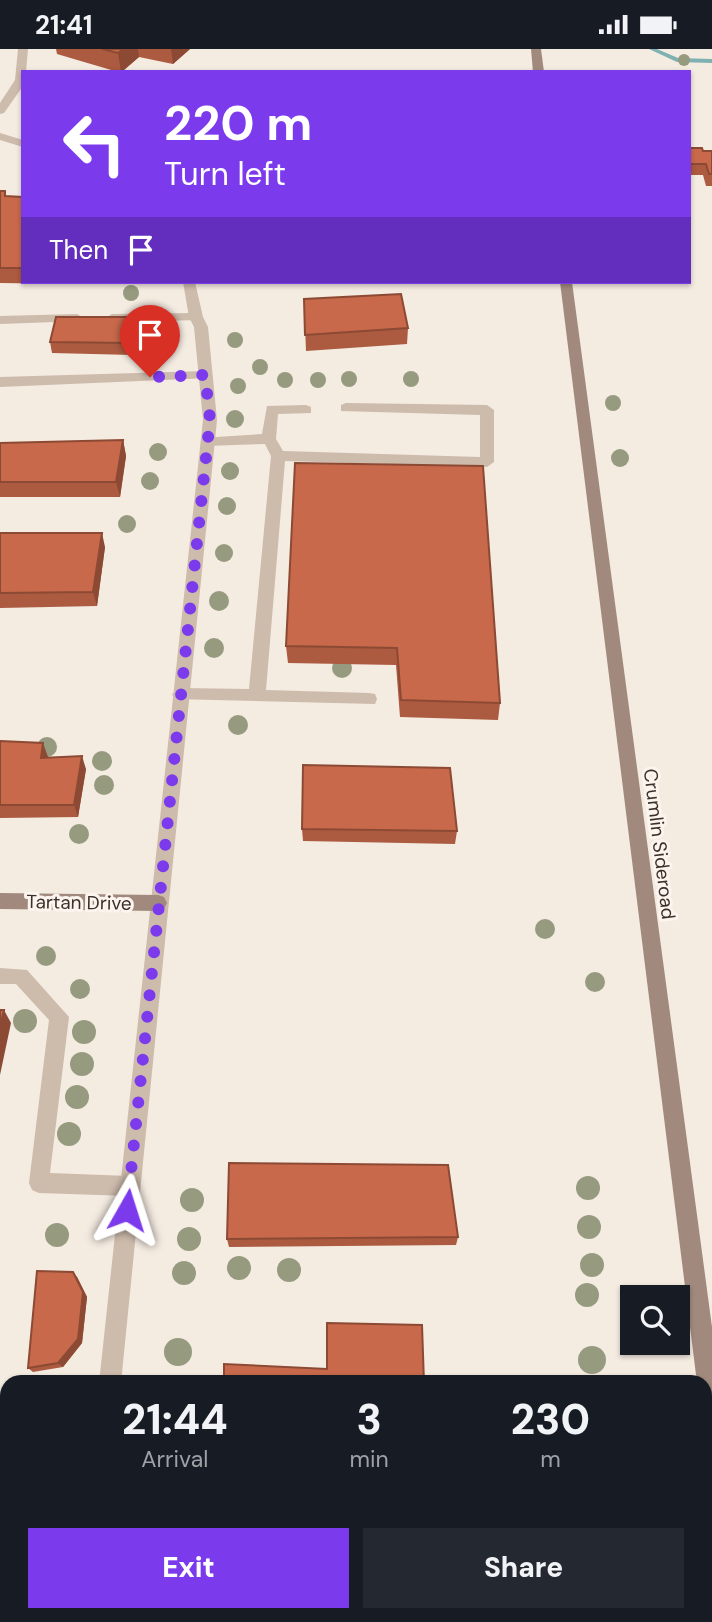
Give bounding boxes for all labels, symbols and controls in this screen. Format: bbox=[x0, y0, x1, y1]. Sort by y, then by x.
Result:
text: 21:41 bbox=[35, 8, 92, 42]
text: 220 m bbox=[164, 91, 312, 155]
icon: left bbox=[49, 98, 140, 189]
text: Turn left bbox=[164, 153, 286, 195]
icon: arrive bbox=[122, 231, 160, 269]
text: Then bbox=[49, 233, 108, 267]
pin bbox=[120, 305, 180, 377]
icon: arrive bbox=[131, 316, 169, 354]
street label: Crumlin Sideroad bbox=[638, 767, 681, 921]
street label: Tartan Drive bbox=[26, 889, 132, 916]
position arrow bbox=[90, 1173, 164, 1247]
map controls bbox=[620, 1285, 690, 1355]
button: search bbox=[620, 1285, 690, 1355]
text: 21:44 bbox=[122, 1392, 228, 1447]
text: 3 bbox=[357, 1392, 382, 1447]
text: 230 bbox=[511, 1392, 590, 1447]
text: Arrival bbox=[141, 1444, 208, 1474]
text: min bbox=[350, 1444, 389, 1474]
text: m bbox=[540, 1444, 561, 1474]
button: Exit bbox=[28, 1528, 349, 1608]
button: Share bbox=[363, 1528, 684, 1608]

